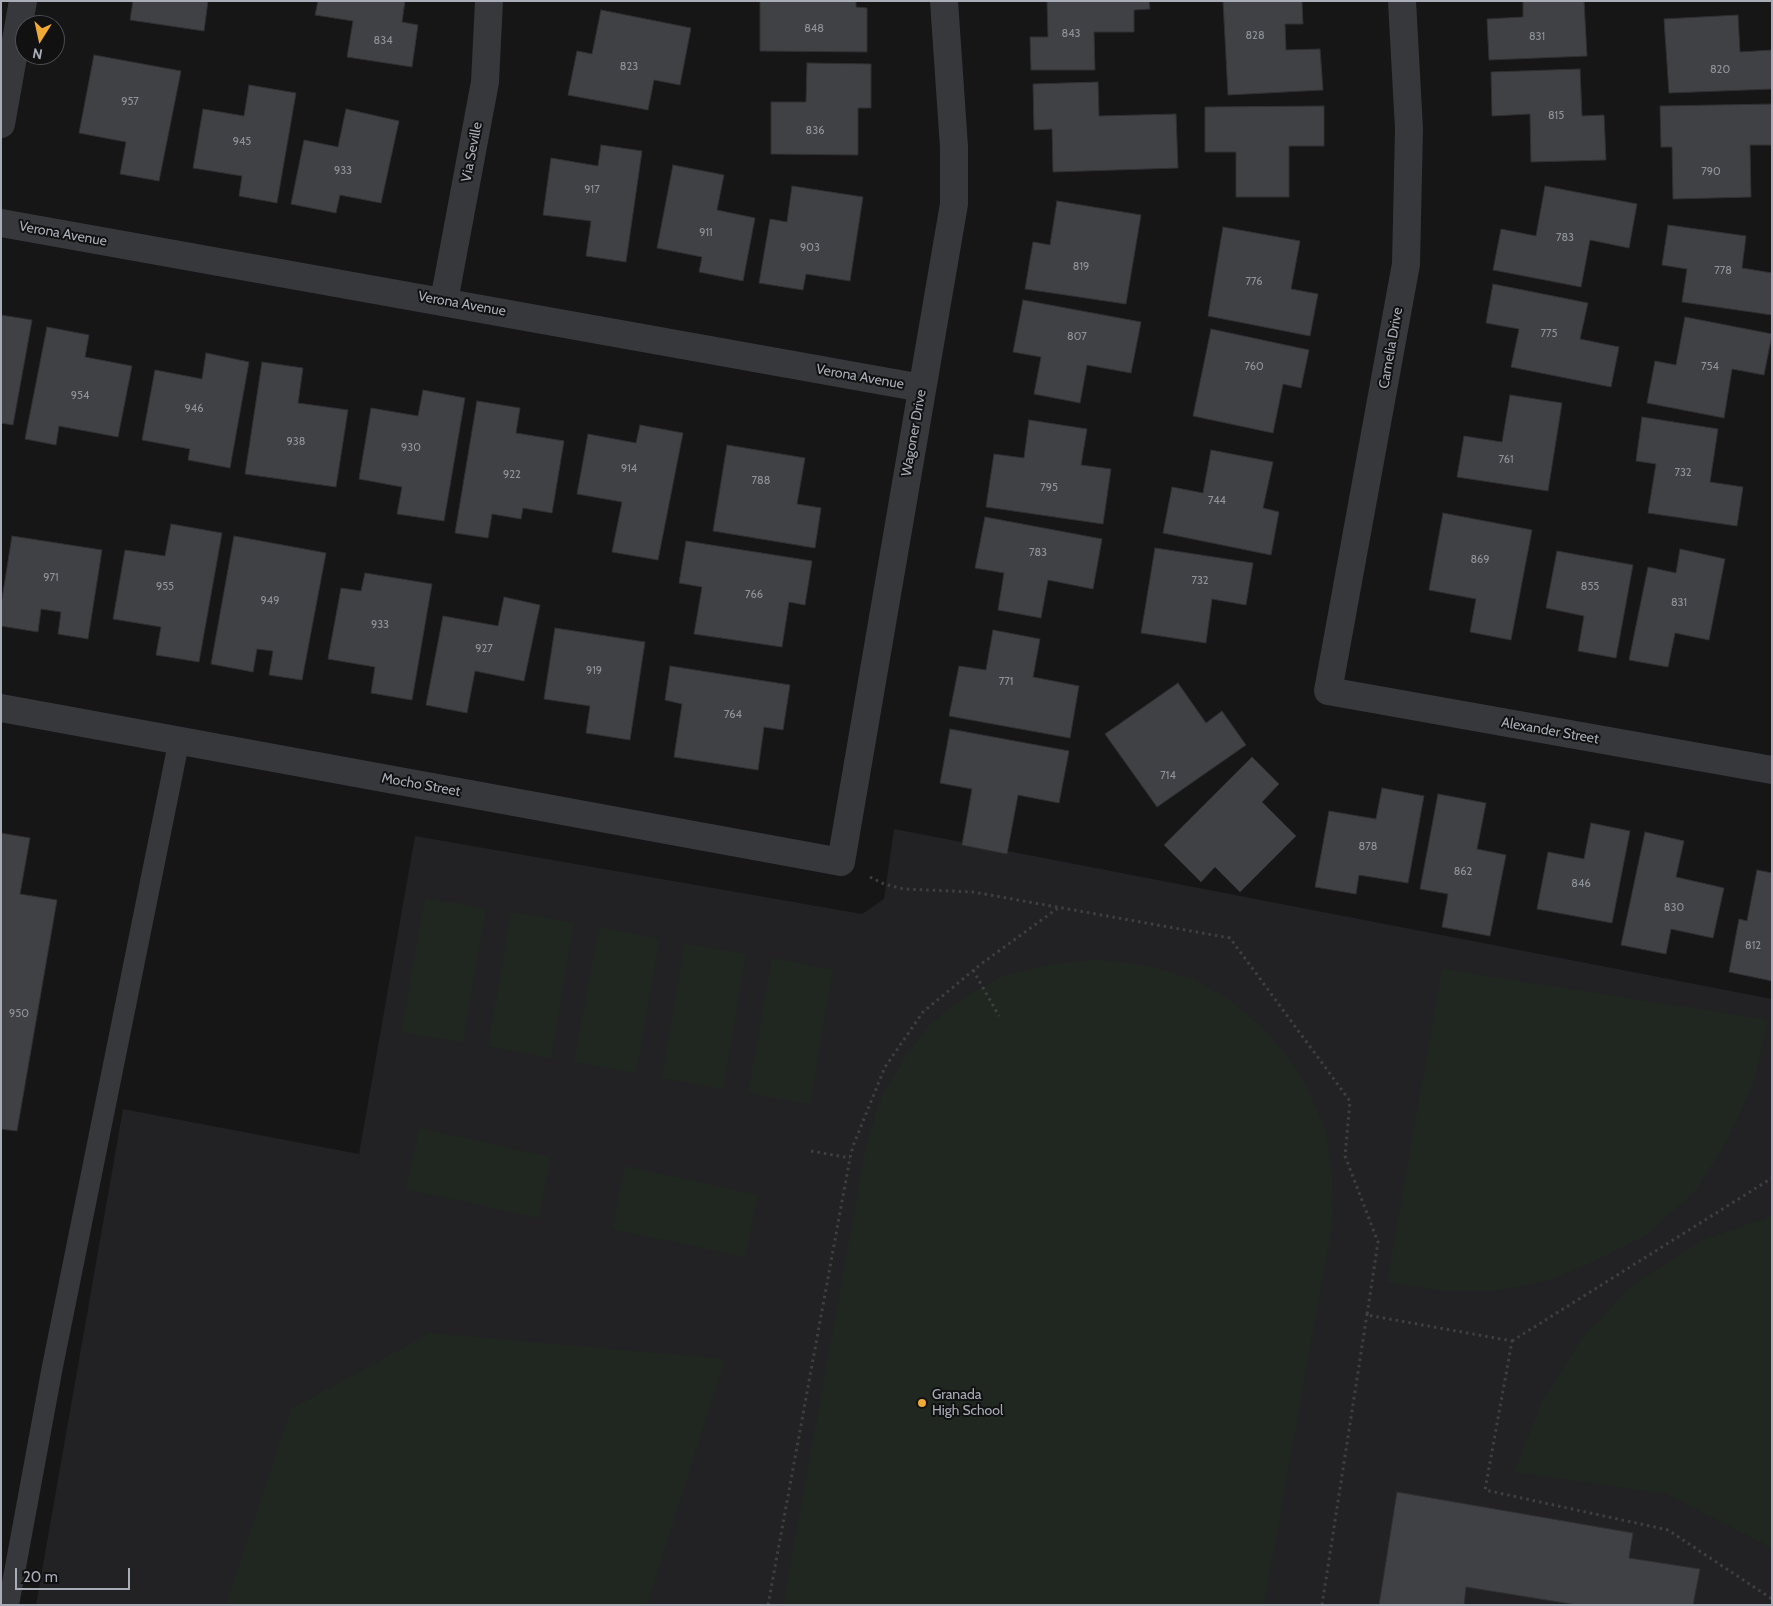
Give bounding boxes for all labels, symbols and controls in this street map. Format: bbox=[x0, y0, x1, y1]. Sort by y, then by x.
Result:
north arrow bbox=[15, 15, 65, 65]
house number: 848 bbox=[804, 22, 824, 36]
house number: 843 bbox=[1062, 27, 1080, 41]
house number: 828 bbox=[1245, 29, 1265, 43]
house number: 831 bbox=[1529, 30, 1545, 44]
house number: 834 bbox=[374, 34, 392, 48]
text: N bbox=[31, 44, 44, 64]
house number: 823 bbox=[620, 60, 638, 74]
house number: 820 bbox=[1710, 63, 1730, 77]
house number: 957 bbox=[121, 95, 139, 109]
house number: 815 bbox=[1548, 109, 1564, 123]
street label: Via Seville bbox=[458, 121, 486, 183]
house number: 836 bbox=[806, 124, 824, 138]
house number: 945 bbox=[233, 135, 251, 149]
house number: 933 bbox=[334, 164, 352, 178]
house number: 790 bbox=[1701, 165, 1721, 179]
house number: 917 bbox=[584, 183, 600, 197]
street label: Verona Avenue bbox=[18, 218, 108, 250]
house number: 911 bbox=[699, 226, 713, 240]
house number: 783 bbox=[1556, 231, 1574, 245]
house number: 903 bbox=[800, 241, 820, 255]
house number: 819 bbox=[1073, 260, 1089, 274]
house number: 778 bbox=[1714, 264, 1732, 278]
house number: 776 bbox=[1245, 275, 1263, 289]
street label: Verona Avenue bbox=[417, 288, 507, 320]
street label: Camelia Drive bbox=[1376, 306, 1406, 390]
house number: 775 bbox=[1540, 327, 1558, 341]
house number: 807 bbox=[1067, 330, 1087, 344]
house number: 760 bbox=[1244, 360, 1264, 374]
house number: 754 bbox=[1701, 360, 1719, 374]
street label: Verona Avenue bbox=[815, 361, 905, 393]
street label: Wagoner Drive bbox=[898, 388, 930, 478]
house number: 954 bbox=[71, 389, 89, 403]
house number: 946 bbox=[185, 402, 203, 416]
house number: 938 bbox=[287, 435, 305, 449]
house number: 930 bbox=[401, 441, 421, 455]
house number: 761 bbox=[1498, 453, 1514, 467]
house number: 914 bbox=[621, 462, 637, 476]
house number: 732 bbox=[1674, 466, 1692, 480]
house number: 922 bbox=[503, 468, 521, 482]
house number: 788 bbox=[752, 474, 770, 488]
house number: 795 bbox=[1040, 481, 1058, 495]
house number: 744 bbox=[1208, 494, 1226, 508]
house number: 783 bbox=[1029, 546, 1047, 560]
house number: 869 bbox=[1470, 553, 1490, 567]
house number: 971 bbox=[43, 571, 59, 585]
house number: 732 bbox=[1191, 574, 1209, 588]
house number: 955 bbox=[156, 580, 174, 594]
house number: 855 bbox=[1581, 580, 1599, 594]
house number: 766 bbox=[745, 588, 763, 602]
house number: 949 bbox=[261, 594, 279, 608]
house number: 831 bbox=[1671, 596, 1687, 610]
house number: 933 bbox=[371, 618, 389, 632]
house number: 927 bbox=[475, 642, 493, 656]
house number: 919 bbox=[586, 664, 602, 678]
house number: 771 bbox=[999, 675, 1013, 689]
house number: 764 bbox=[724, 708, 742, 722]
street label: Alexander Street bbox=[1500, 714, 1600, 748]
house number: 714 bbox=[1160, 769, 1176, 783]
street label: Mocho Street bbox=[380, 770, 462, 800]
house number: 878 bbox=[1359, 840, 1377, 854]
house number: 862 bbox=[1454, 865, 1472, 879]
house number: 846 bbox=[1571, 877, 1591, 891]
house number: 830 bbox=[1664, 901, 1684, 915]
house number: 812 bbox=[1745, 939, 1761, 953]
house number: 950 bbox=[9, 1007, 29, 1021]
place label: Granada High School bbox=[932, 1387, 1003, 1420]
marker: Granada High School bbox=[916, 1397, 928, 1409]
scale bar bbox=[18, 1558, 132, 1590]
text: 20 m bbox=[23, 1568, 58, 1586]

